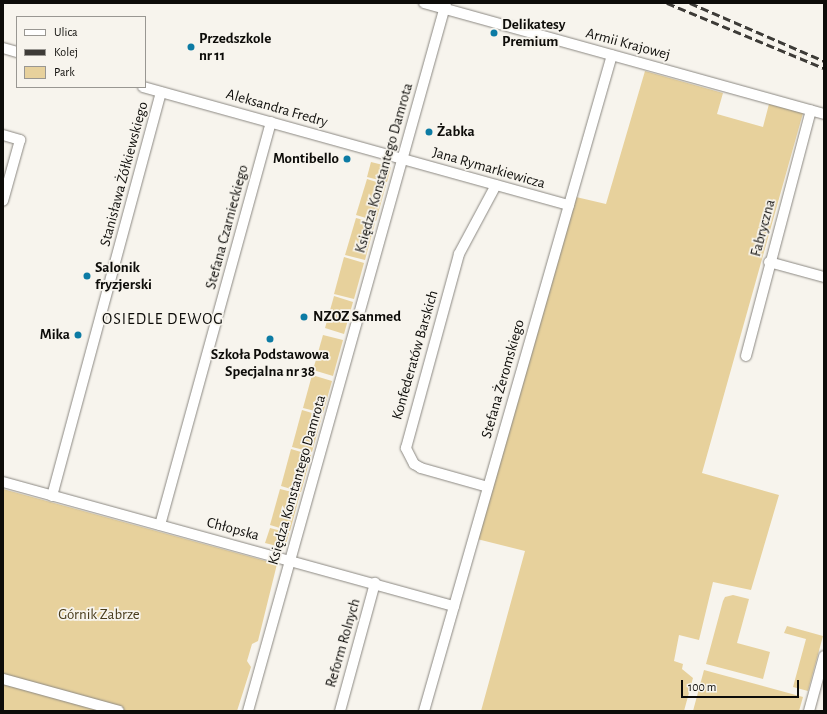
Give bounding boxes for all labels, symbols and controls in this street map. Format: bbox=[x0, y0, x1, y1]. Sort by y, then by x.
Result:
place label: Delikatesy Premium bbox=[502, 15, 566, 50]
legend bbox=[16, 16, 146, 88]
street label: Armii Krajowej bbox=[584, 24, 672, 64]
text: Ulica bbox=[54, 26, 77, 38]
marker: Delikatesy Premium bbox=[489, 28, 499, 38]
place label: Przedszkole nr 11 bbox=[199, 29, 271, 64]
marker: Przedszkole nr 11 bbox=[186, 42, 196, 52]
text: Kolej bbox=[54, 46, 78, 58]
text: Park bbox=[54, 66, 75, 78]
street label: Księdza Konstantego Damrota bbox=[351, 81, 417, 255]
street label: Aleksandra Fredry bbox=[224, 85, 330, 131]
street label: Stanisława Żółkiewskiego bbox=[96, 100, 152, 248]
place label: Żabka bbox=[437, 123, 475, 141]
marker: Żabka bbox=[424, 127, 434, 137]
street label: Jana Rymarkiewicza bbox=[431, 143, 547, 193]
place label: Montibello bbox=[273, 150, 339, 168]
marker: Montibello bbox=[342, 154, 352, 164]
street label: Stefana Czarnieckiego bbox=[202, 163, 252, 291]
street label: Fabryczna bbox=[747, 197, 779, 259]
place label: Salonik fryzjerski bbox=[95, 258, 152, 293]
marker: Salonik fryzjerski bbox=[82, 271, 92, 281]
street label: Konfederatów Barskich bbox=[388, 288, 442, 422]
place label: NZOZ Sanmed bbox=[313, 308, 401, 326]
district label: OSIEDLE DEWOG bbox=[102, 309, 224, 329]
marker: NZOZ Sanmed bbox=[298, 311, 310, 323]
street label: Stefana Żeromskiego bbox=[477, 317, 529, 441]
place label: Mika bbox=[40, 326, 70, 344]
marker: Mika bbox=[73, 330, 83, 340]
marker: Szkoła Podstawowa Specjalna nr 38 bbox=[265, 334, 275, 344]
place label: Szkoła Podstawowa Specjalna nr 38 bbox=[211, 345, 329, 380]
street label: Księdza Konstantego Damrota bbox=[264, 393, 330, 567]
street label: Chłopska bbox=[205, 513, 261, 545]
street label: Reform Rolnych bbox=[322, 596, 364, 690]
park label: Górnik Zabrze bbox=[58, 606, 140, 624]
scale bar bbox=[683, 672, 801, 698]
text: 100 m bbox=[688, 681, 716, 693]

